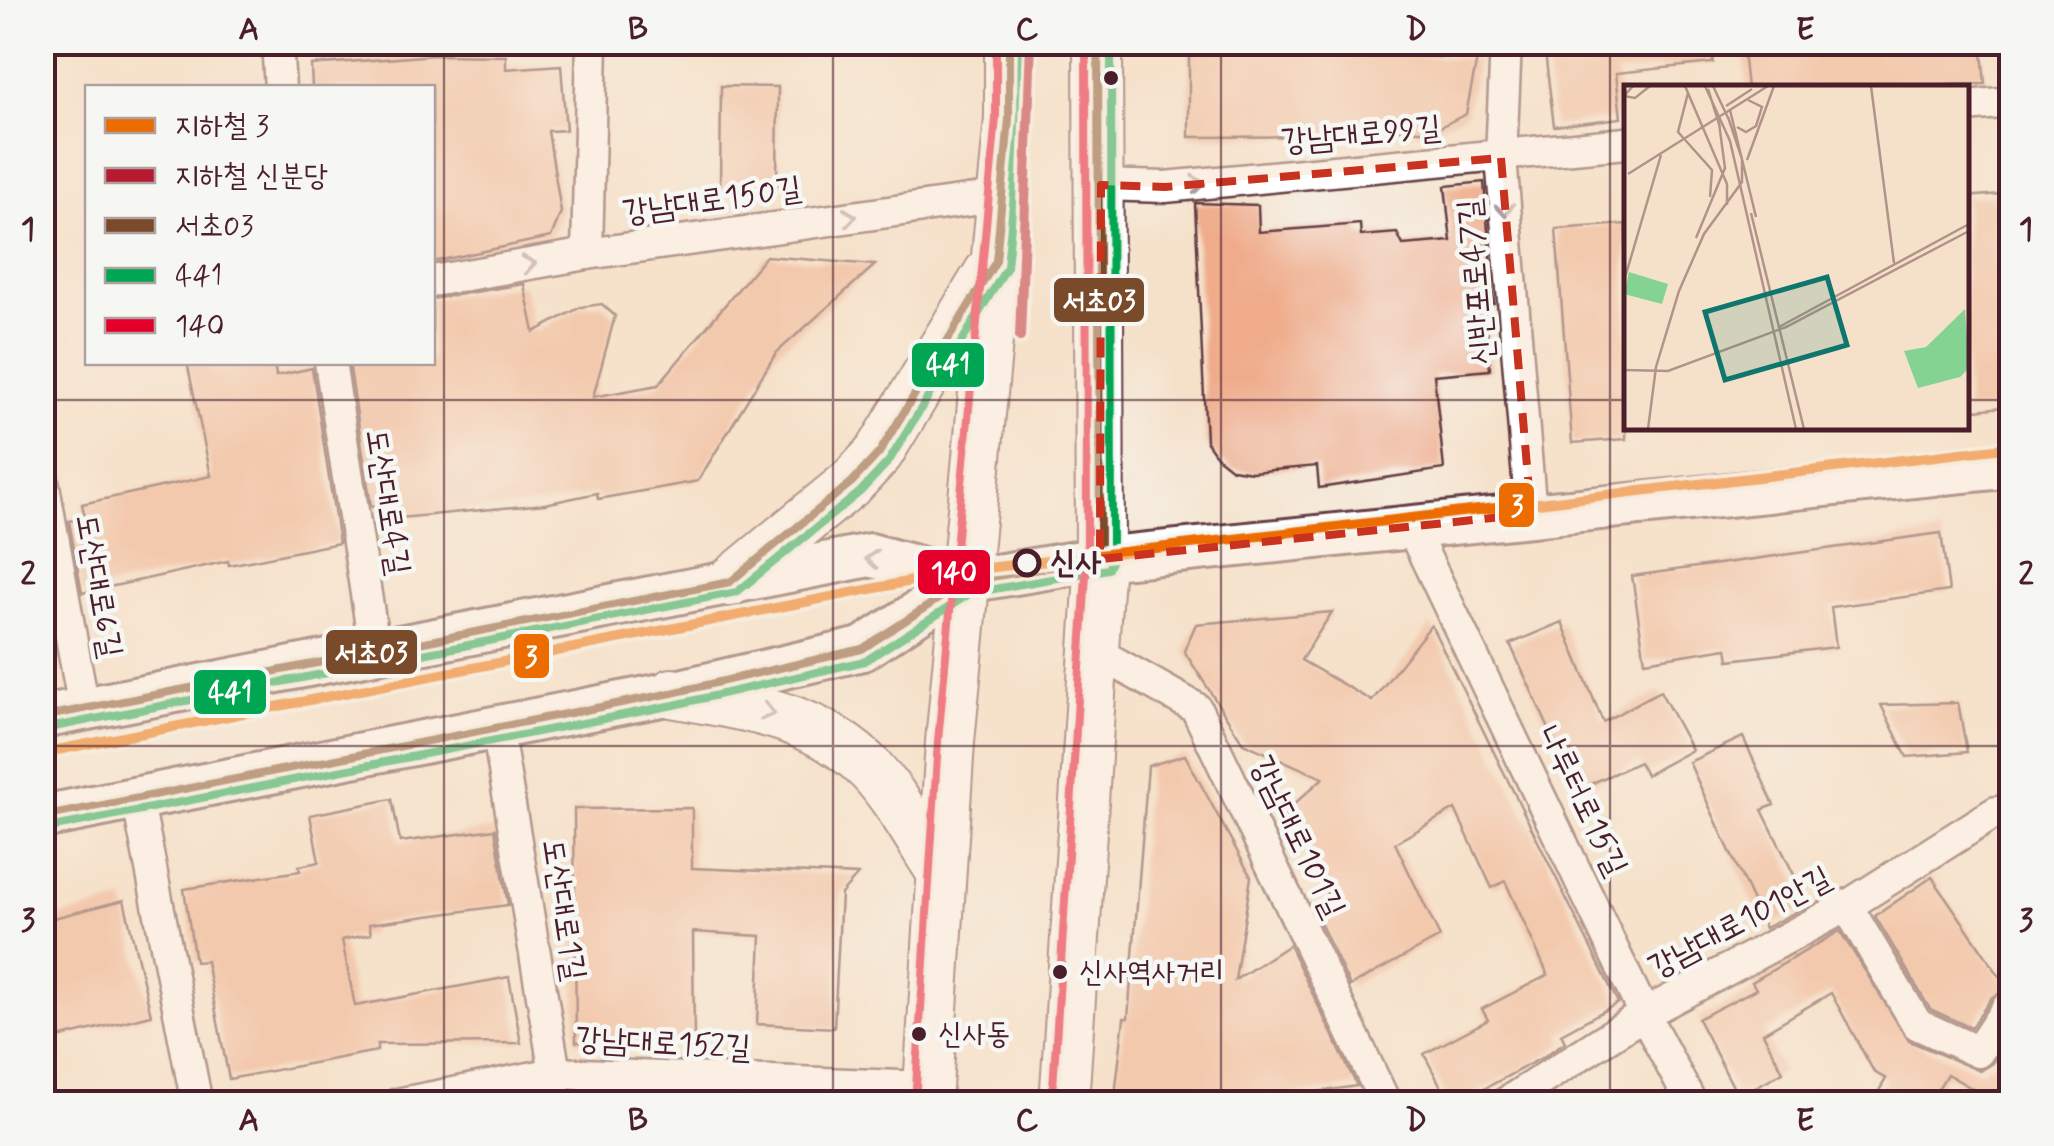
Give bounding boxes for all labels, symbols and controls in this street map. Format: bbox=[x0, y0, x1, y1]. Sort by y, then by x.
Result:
text: A bbox=[239, 9, 259, 51]
text: B bbox=[628, 9, 648, 51]
text: C bbox=[1016, 9, 1039, 51]
text: D bbox=[1405, 9, 1427, 51]
text: E bbox=[1796, 9, 1815, 51]
unlabelled marker bbox=[1101, 68, 1121, 88]
legend bbox=[85, 85, 435, 365]
inset map bbox=[1624, 85, 1969, 430]
text: 지하철 3 bbox=[175, 107, 269, 146]
street label: 강남대로99길 bbox=[1279, 107, 1443, 163]
text: 지하철 신분당 bbox=[175, 157, 328, 196]
street label: 강남대로150길 bbox=[620, 168, 804, 234]
one-way arrow bbox=[1190, 174, 1206, 196]
street label: 신반포로47길 bbox=[1449, 197, 1505, 367]
one-way arrow bbox=[1494, 202, 1516, 218]
text: 서초03 bbox=[175, 207, 254, 246]
one-way arrow bbox=[842, 207, 858, 228]
text: 1 bbox=[21, 209, 35, 251]
text: 1 bbox=[2019, 209, 2033, 251]
one-way arrow bbox=[520, 254, 537, 275]
text: 441 bbox=[175, 257, 222, 296]
line badge: 서초03 bbox=[1052, 276, 1146, 324]
text: 서초03 bbox=[1062, 284, 1136, 321]
text: 140 bbox=[175, 307, 225, 346]
line badge: 441 bbox=[910, 341, 986, 389]
text: 441 bbox=[926, 348, 970, 385]
street label: 도산대로4길 bbox=[355, 426, 419, 578]
line badge: 3 bbox=[1497, 481, 1536, 529]
text: 3 bbox=[1511, 489, 1524, 526]
street label: 도산대로6길 bbox=[65, 511, 131, 661]
place label: 신사 bbox=[1050, 542, 1102, 584]
line badge: 140 bbox=[916, 548, 992, 596]
one-way arrow bbox=[864, 549, 880, 570]
marker: 신사 bbox=[1014, 550, 1040, 576]
text: 2 bbox=[20, 554, 36, 596]
text: 2 bbox=[2018, 554, 2034, 596]
text: 140 bbox=[931, 556, 977, 593]
line badge: 서초03 bbox=[324, 628, 419, 676]
line badge: 3 bbox=[512, 632, 551, 680]
text: 서초03 bbox=[334, 636, 408, 673]
text: 3 bbox=[525, 640, 538, 677]
line badge: 441 bbox=[192, 668, 268, 716]
text: 441 bbox=[208, 676, 252, 713]
one-way arrow bbox=[759, 700, 776, 721]
street label: 나루터로15길 bbox=[1528, 719, 1636, 883]
street label: 강남대로101길 bbox=[1240, 749, 1354, 925]
street label: 도산대로1길 bbox=[531, 836, 595, 984]
street label: 강남대로101안길 bbox=[1641, 857, 1839, 989]
text: 3 bbox=[21, 900, 36, 942]
text: 3 bbox=[2019, 900, 2034, 942]
place label: 신사역사거리 bbox=[1079, 953, 1224, 992]
marker: 신사역사거리 bbox=[1050, 962, 1070, 982]
place label: 신사동 bbox=[938, 1015, 1010, 1054]
street label: 강남대로152길 bbox=[574, 1018, 752, 1070]
marker: 신사동 bbox=[909, 1024, 929, 1044]
text: A bbox=[239, 1100, 259, 1142]
text: B bbox=[628, 1100, 648, 1142]
text: C bbox=[1016, 1100, 1039, 1142]
text: D bbox=[1405, 1100, 1427, 1142]
text: E bbox=[1796, 1100, 1815, 1142]

